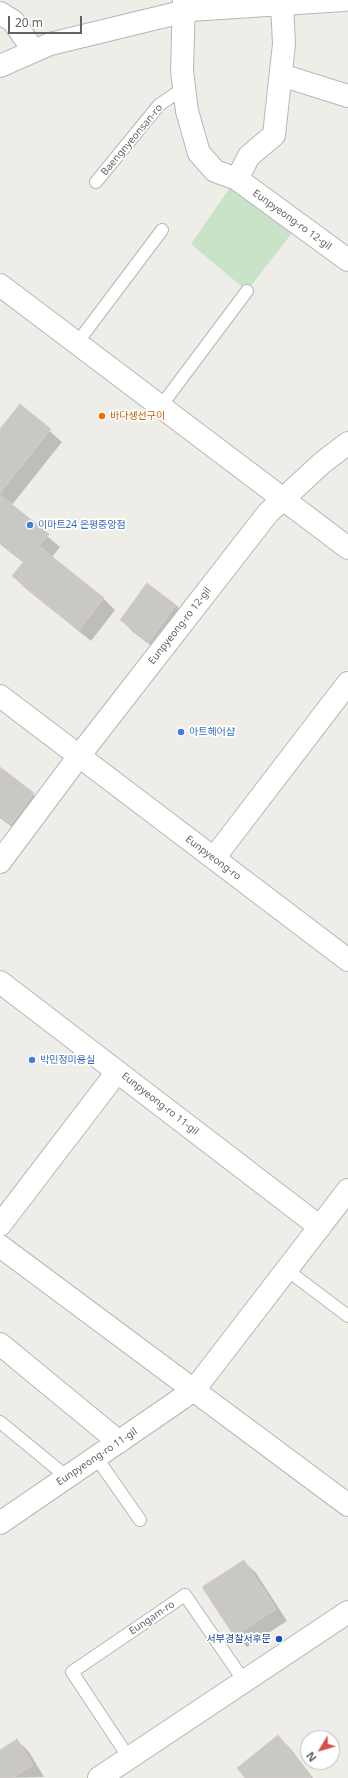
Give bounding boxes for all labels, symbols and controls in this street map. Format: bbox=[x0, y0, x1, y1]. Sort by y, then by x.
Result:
scale bar bbox=[10, 8, 84, 34]
text: 20 m bbox=[15, 14, 43, 31]
street label: Baengnyeonsan-ro bbox=[99, 102, 165, 178]
street label: Eunpyeong-ro 12-gil bbox=[250, 187, 334, 253]
place label: 바다생선구이 bbox=[110, 410, 165, 422]
marker: 바다생선구이 bbox=[97, 411, 107, 421]
place label: 이마트24 은평중앙점 bbox=[38, 519, 126, 531]
marker: 이마트24 은평중앙점 bbox=[25, 520, 35, 530]
street label: Eunpyeong-ro 12-gil bbox=[146, 585, 214, 667]
place label: 아트헤어샵 bbox=[189, 726, 235, 738]
marker: 아트헤어샵 bbox=[176, 727, 186, 737]
street label: Eunpyeong-ro bbox=[183, 833, 243, 883]
place label: 박민정미용실 bbox=[40, 1054, 95, 1066]
marker: 박민정미용실 bbox=[27, 1055, 37, 1065]
street label: Eunpyeong-ro 11-gil bbox=[119, 1070, 201, 1138]
street label: Eunpyeong-ro 11-gil bbox=[54, 1426, 140, 1488]
street label: Eungam-ro bbox=[127, 1598, 177, 1638]
place label: 서부경찰서후문 bbox=[207, 1633, 271, 1645]
marker: 서부경찰서후문 bbox=[274, 1634, 284, 1644]
north arrow bbox=[300, 1730, 340, 1770]
text: N bbox=[302, 1749, 320, 1765]

